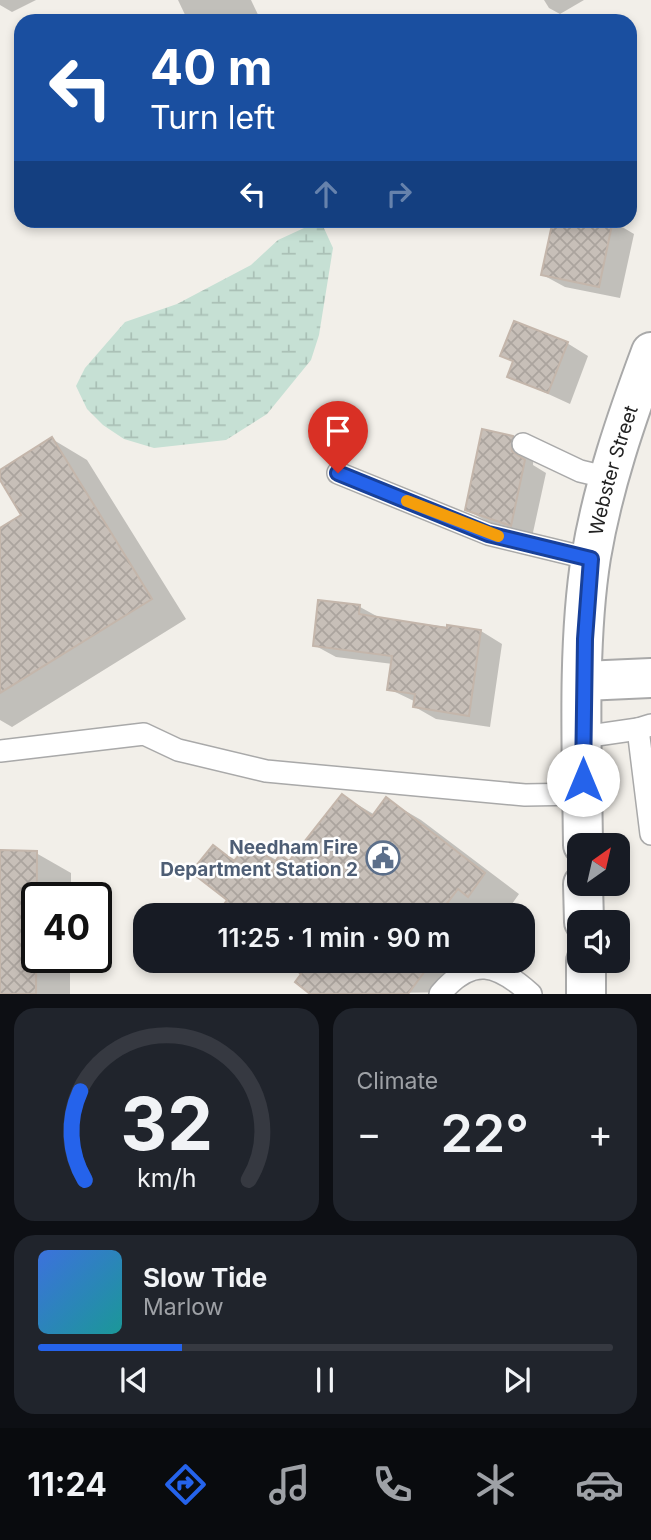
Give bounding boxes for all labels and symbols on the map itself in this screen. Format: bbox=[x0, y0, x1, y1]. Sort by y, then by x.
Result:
pin bbox=[308, 401, 368, 473]
street label: Webster Street bbox=[584, 403, 643, 537]
position arrow bbox=[546, 743, 620, 817]
north arrow bbox=[567, 833, 630, 896]
place label: Needham Fire Department Station 2 bbox=[160, 836, 358, 881]
public building icon: Needham Fire Department Station 2 bbox=[364, 839, 402, 877]
speed limit sign: 40 bbox=[21, 882, 112, 973]

